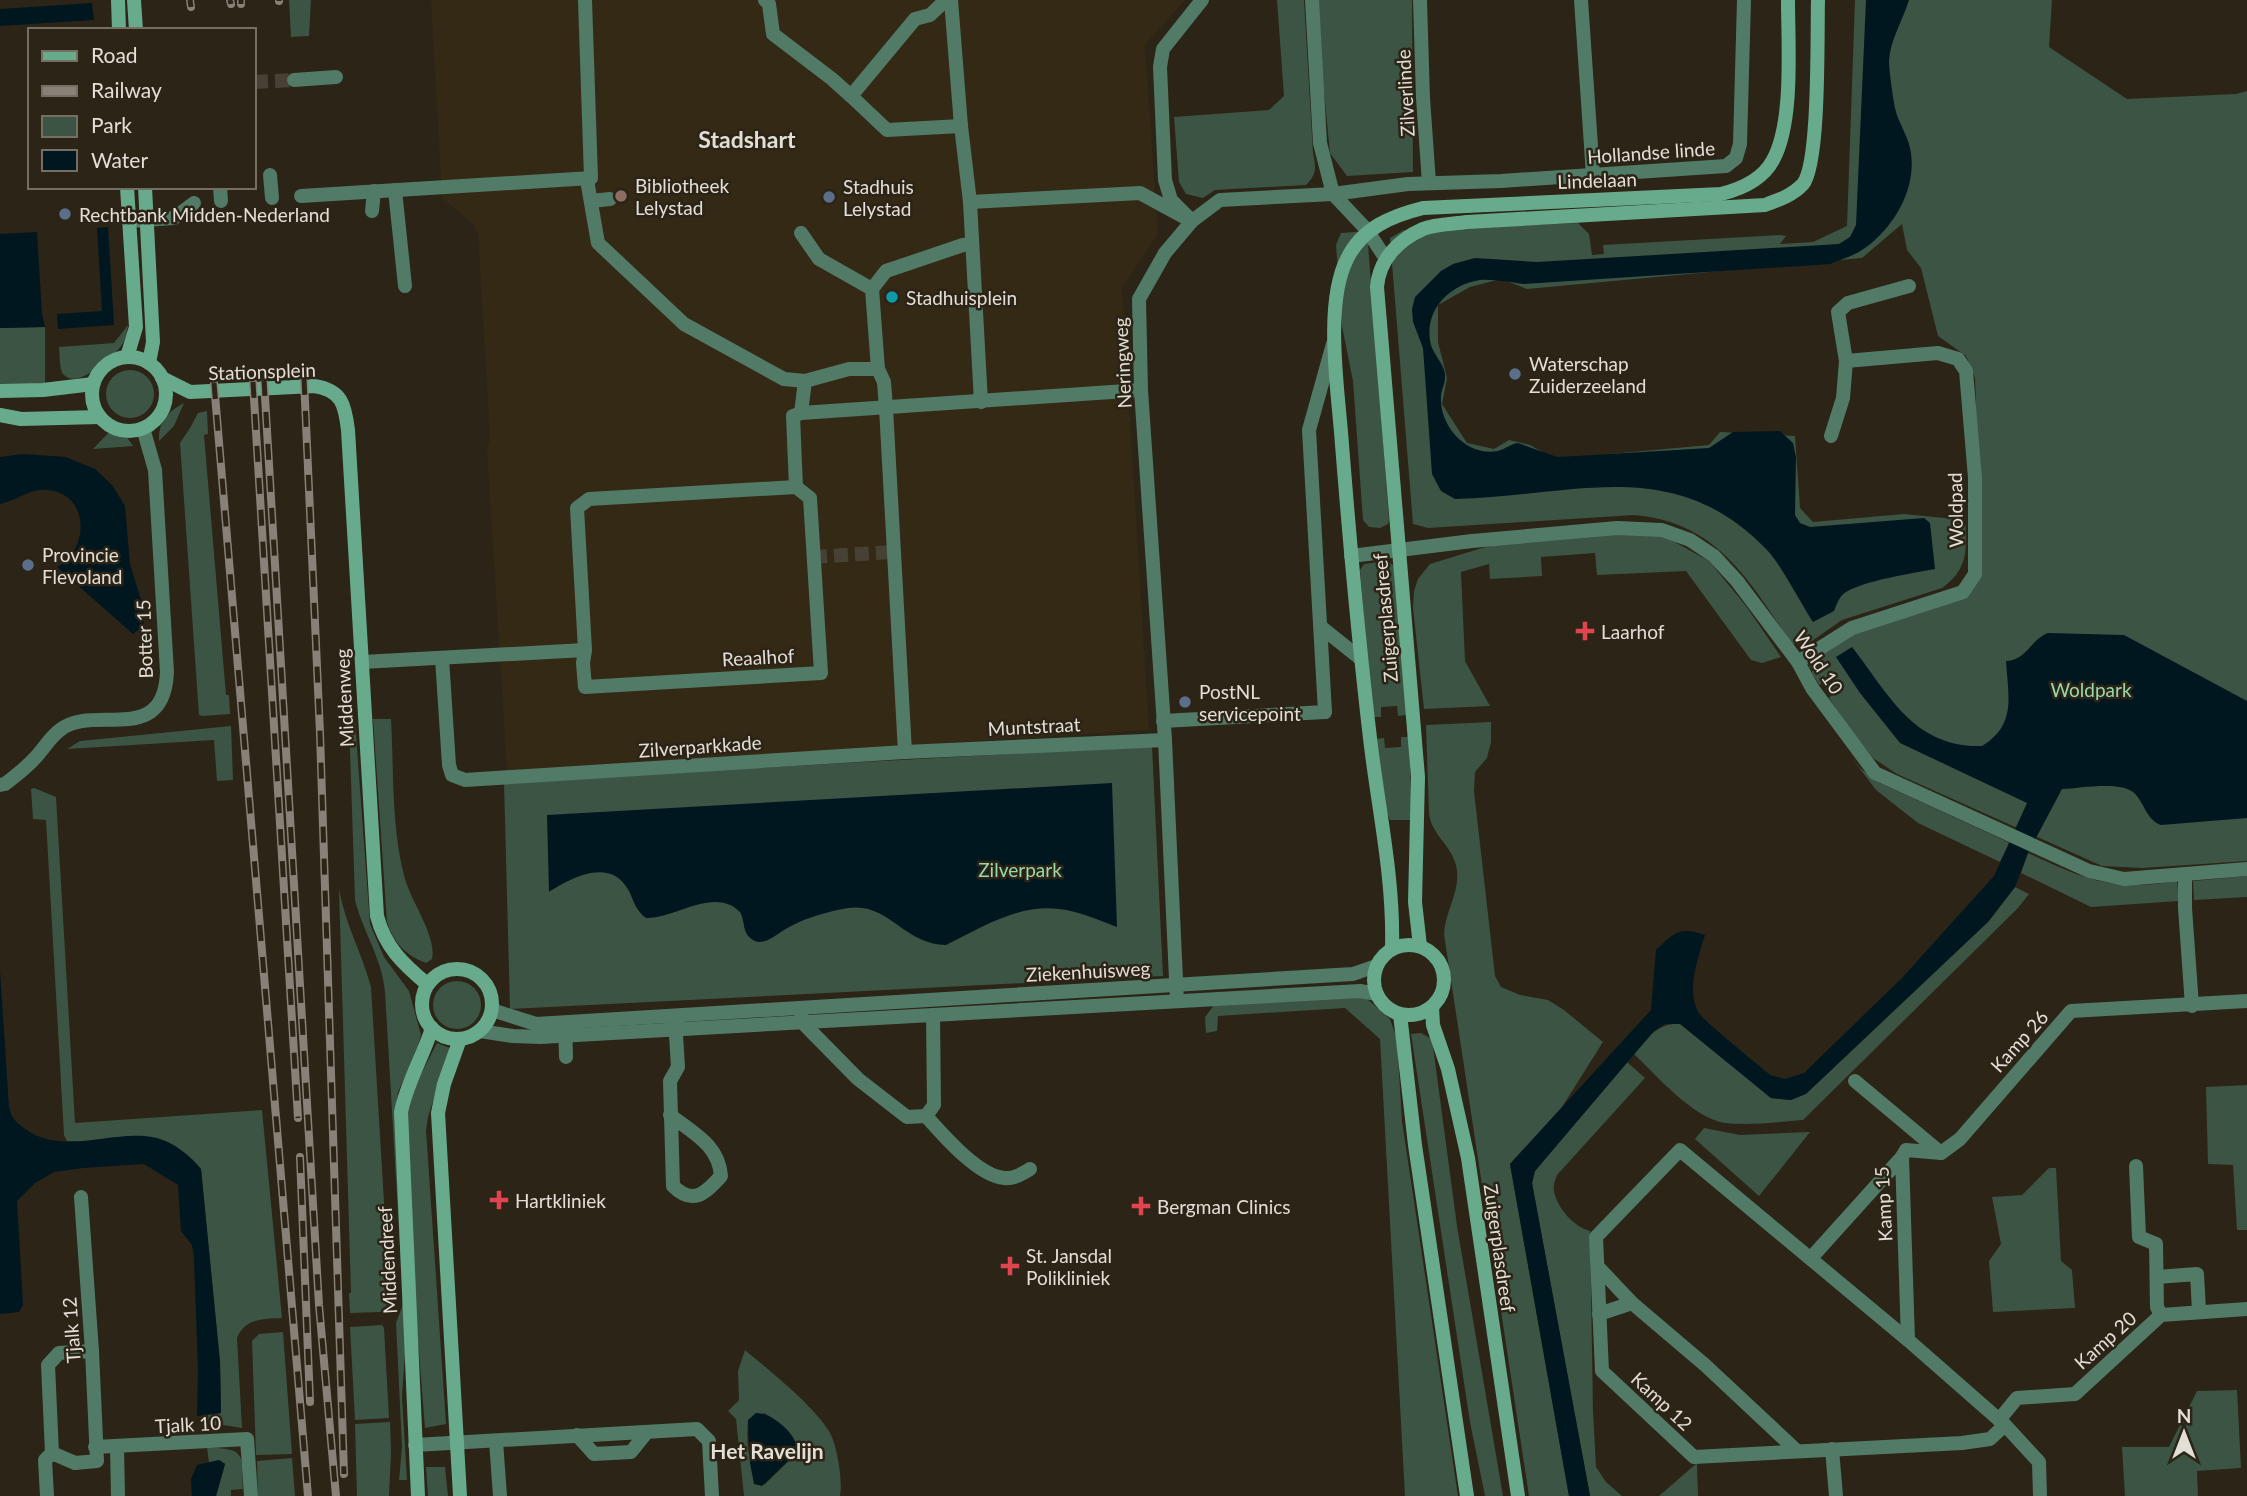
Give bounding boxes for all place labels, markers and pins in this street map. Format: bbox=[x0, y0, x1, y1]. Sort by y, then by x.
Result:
place label: Bibliotheek Lelystad bbox=[635, 174, 729, 219]
place label: Stadhuis Lelystad bbox=[843, 175, 914, 220]
marker: Bibliotheek Lelystad bbox=[613, 188, 629, 204]
marker: Stadhuis Lelystad bbox=[821, 189, 837, 205]
place label: Rechtbank Midden-Nederland bbox=[79, 203, 330, 226]
marker: Rechtbank Midden-Nederland bbox=[57, 206, 73, 222]
place label: Stadhuisplein bbox=[906, 286, 1017, 309]
marker: Stadhuisplein bbox=[884, 289, 900, 305]
place label: Waterschap Zuiderzeeland bbox=[1529, 352, 1646, 397]
marker: Waterschap Zuiderzeeland bbox=[1507, 366, 1523, 382]
place label: Provincie Flevoland bbox=[42, 543, 122, 588]
marker: Provincie Flevoland bbox=[20, 557, 36, 573]
place label: Laarhof bbox=[1601, 620, 1665, 643]
marker: Laarhof bbox=[1575, 621, 1595, 641]
place label: PostNL servicepoint bbox=[1199, 680, 1301, 725]
marker: PostNL servicepoint bbox=[1177, 694, 1193, 710]
place label: Hartkliniek bbox=[515, 1189, 606, 1212]
marker: Hartkliniek bbox=[489, 1190, 509, 1210]
place label: Bergman Clinics bbox=[1157, 1195, 1291, 1218]
marker: Bergman Clinics bbox=[1131, 1196, 1151, 1216]
place label: St. Jansdal Polikliniek bbox=[1026, 1244, 1112, 1289]
marker: St. Jansdal Polikliniek bbox=[1000, 1256, 1020, 1276]

